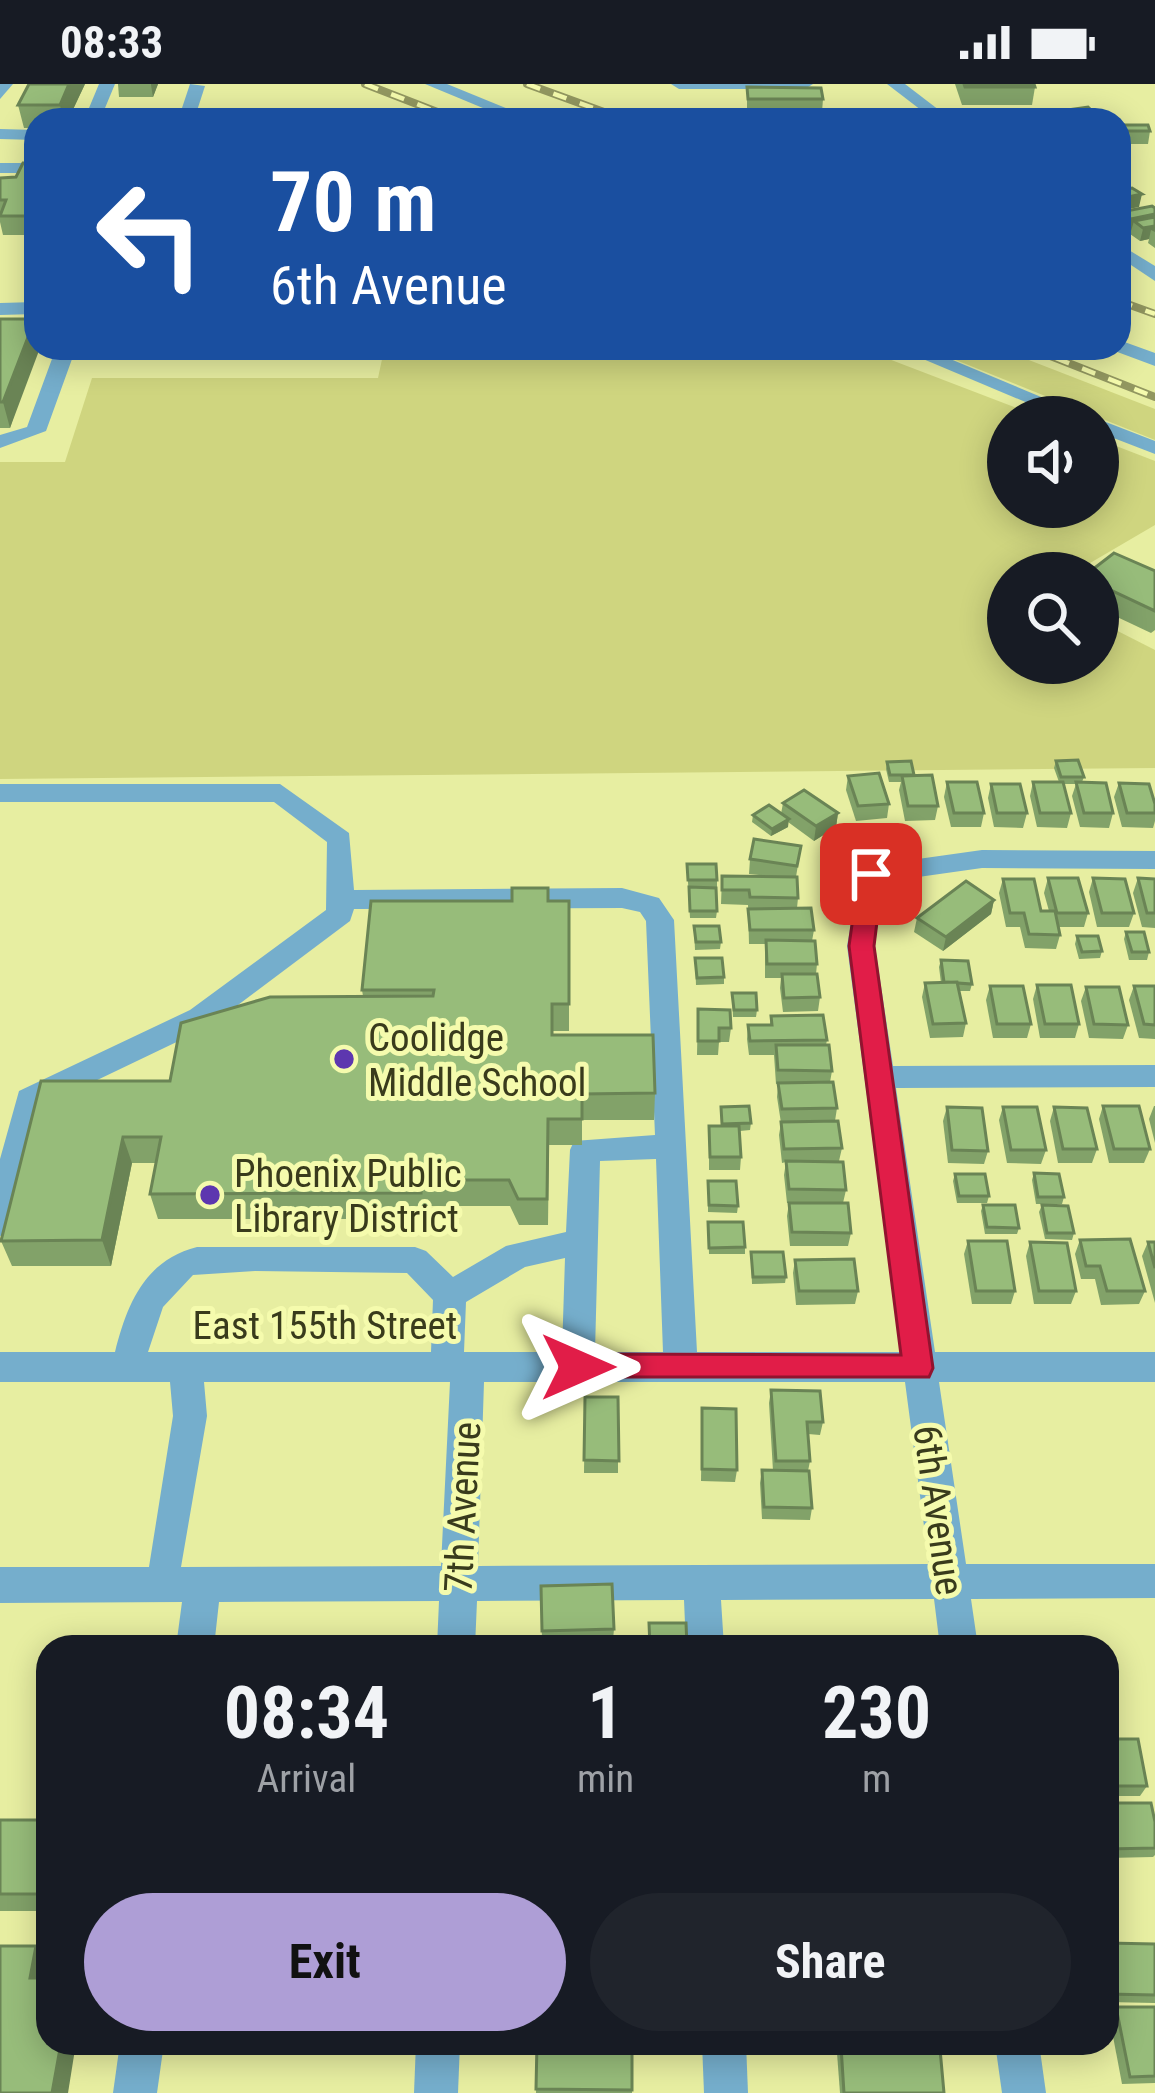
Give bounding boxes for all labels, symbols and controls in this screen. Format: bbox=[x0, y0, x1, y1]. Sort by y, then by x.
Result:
text: 08:33 bbox=[60, 16, 163, 69]
text: 70 m bbox=[270, 153, 437, 252]
icon: left bbox=[72, 156, 228, 312]
text: 6th Avenue bbox=[270, 254, 507, 317]
map controls bbox=[987, 396, 1119, 684]
button: sound bbox=[987, 396, 1119, 528]
button: search bbox=[987, 552, 1119, 684]
pin bbox=[820, 823, 922, 925]
icon: arrive bbox=[838, 841, 904, 907]
place label: Coolidge Middle School bbox=[368, 1015, 586, 1106]
marker: Coolidge Middle School bbox=[331, 1046, 357, 1072]
place label: Phoenix Public Library District bbox=[234, 1151, 462, 1242]
marker: Phoenix Public Library District bbox=[197, 1182, 223, 1208]
street label: East 155th Street bbox=[193, 1303, 457, 1349]
position arrow bbox=[515, 1304, 641, 1430]
street label: 7th Avenue bbox=[436, 1421, 490, 1594]
street label: 6th Avenue bbox=[903, 1422, 973, 1598]
text: 08:34 bbox=[224, 1671, 389, 1756]
text: 1 bbox=[587, 1671, 624, 1756]
text: 230 bbox=[822, 1671, 931, 1756]
text: Arrival bbox=[257, 1756, 356, 1802]
text: min bbox=[577, 1756, 634, 1802]
text: m bbox=[862, 1756, 891, 1802]
button: Exit bbox=[84, 1893, 566, 2031]
button: Share bbox=[590, 1893, 1071, 2031]

